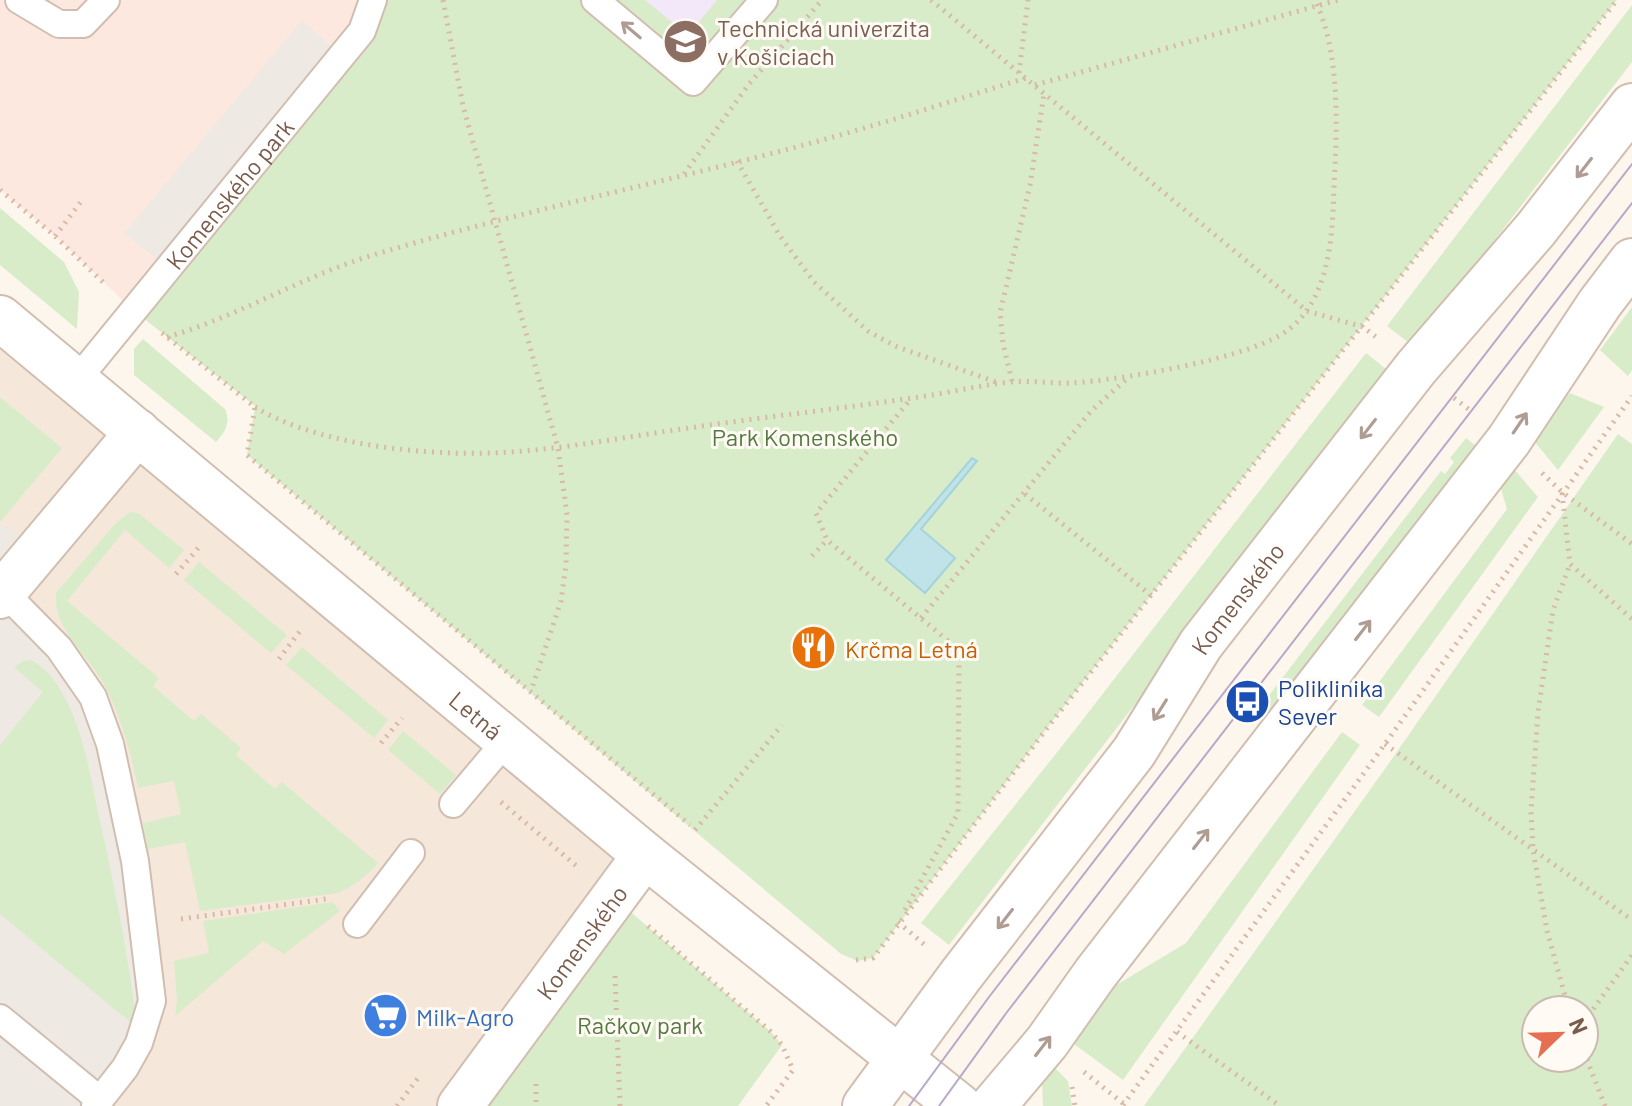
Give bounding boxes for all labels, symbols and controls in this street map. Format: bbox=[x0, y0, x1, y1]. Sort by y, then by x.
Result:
place label: Technická univerzita v Košiciach bbox=[717, 13, 930, 70]
school or university icon: Technická univerzita v Košiciach bbox=[662, 17, 710, 65]
one-way arrow bbox=[621, 21, 641, 39]
street label: Komenského park bbox=[159, 113, 299, 275]
one-way arrow bbox=[1576, 157, 1593, 178]
one-way arrow bbox=[1512, 413, 1528, 435]
one-way arrow bbox=[1359, 418, 1376, 439]
park label: Park Komenského bbox=[712, 422, 898, 451]
street label: Komenského bbox=[1184, 536, 1290, 659]
one-way arrow bbox=[1354, 620, 1371, 641]
restaurant icon: Krčma Letná bbox=[790, 624, 838, 672]
place label: Krčma Letná bbox=[845, 634, 978, 663]
place label: Poliklinika Sever bbox=[1278, 673, 1383, 730]
bus stop icon: Poliklinika Sever bbox=[1223, 677, 1271, 725]
street label: Letná bbox=[444, 684, 509, 745]
one-way arrow bbox=[1151, 698, 1167, 721]
one-way arrow bbox=[1192, 829, 1209, 850]
street label: Komenského bbox=[529, 879, 633, 1005]
one-way arrow bbox=[996, 908, 1013, 929]
supermarket icon: Milk-Agro bbox=[361, 992, 409, 1040]
north arrow bbox=[1520, 994, 1600, 1074]
place label: Milk-Agro bbox=[416, 1002, 514, 1031]
park label: Račkov park bbox=[577, 1010, 703, 1039]
text: N bbox=[1565, 1014, 1594, 1038]
one-way arrow bbox=[1035, 1036, 1052, 1057]

